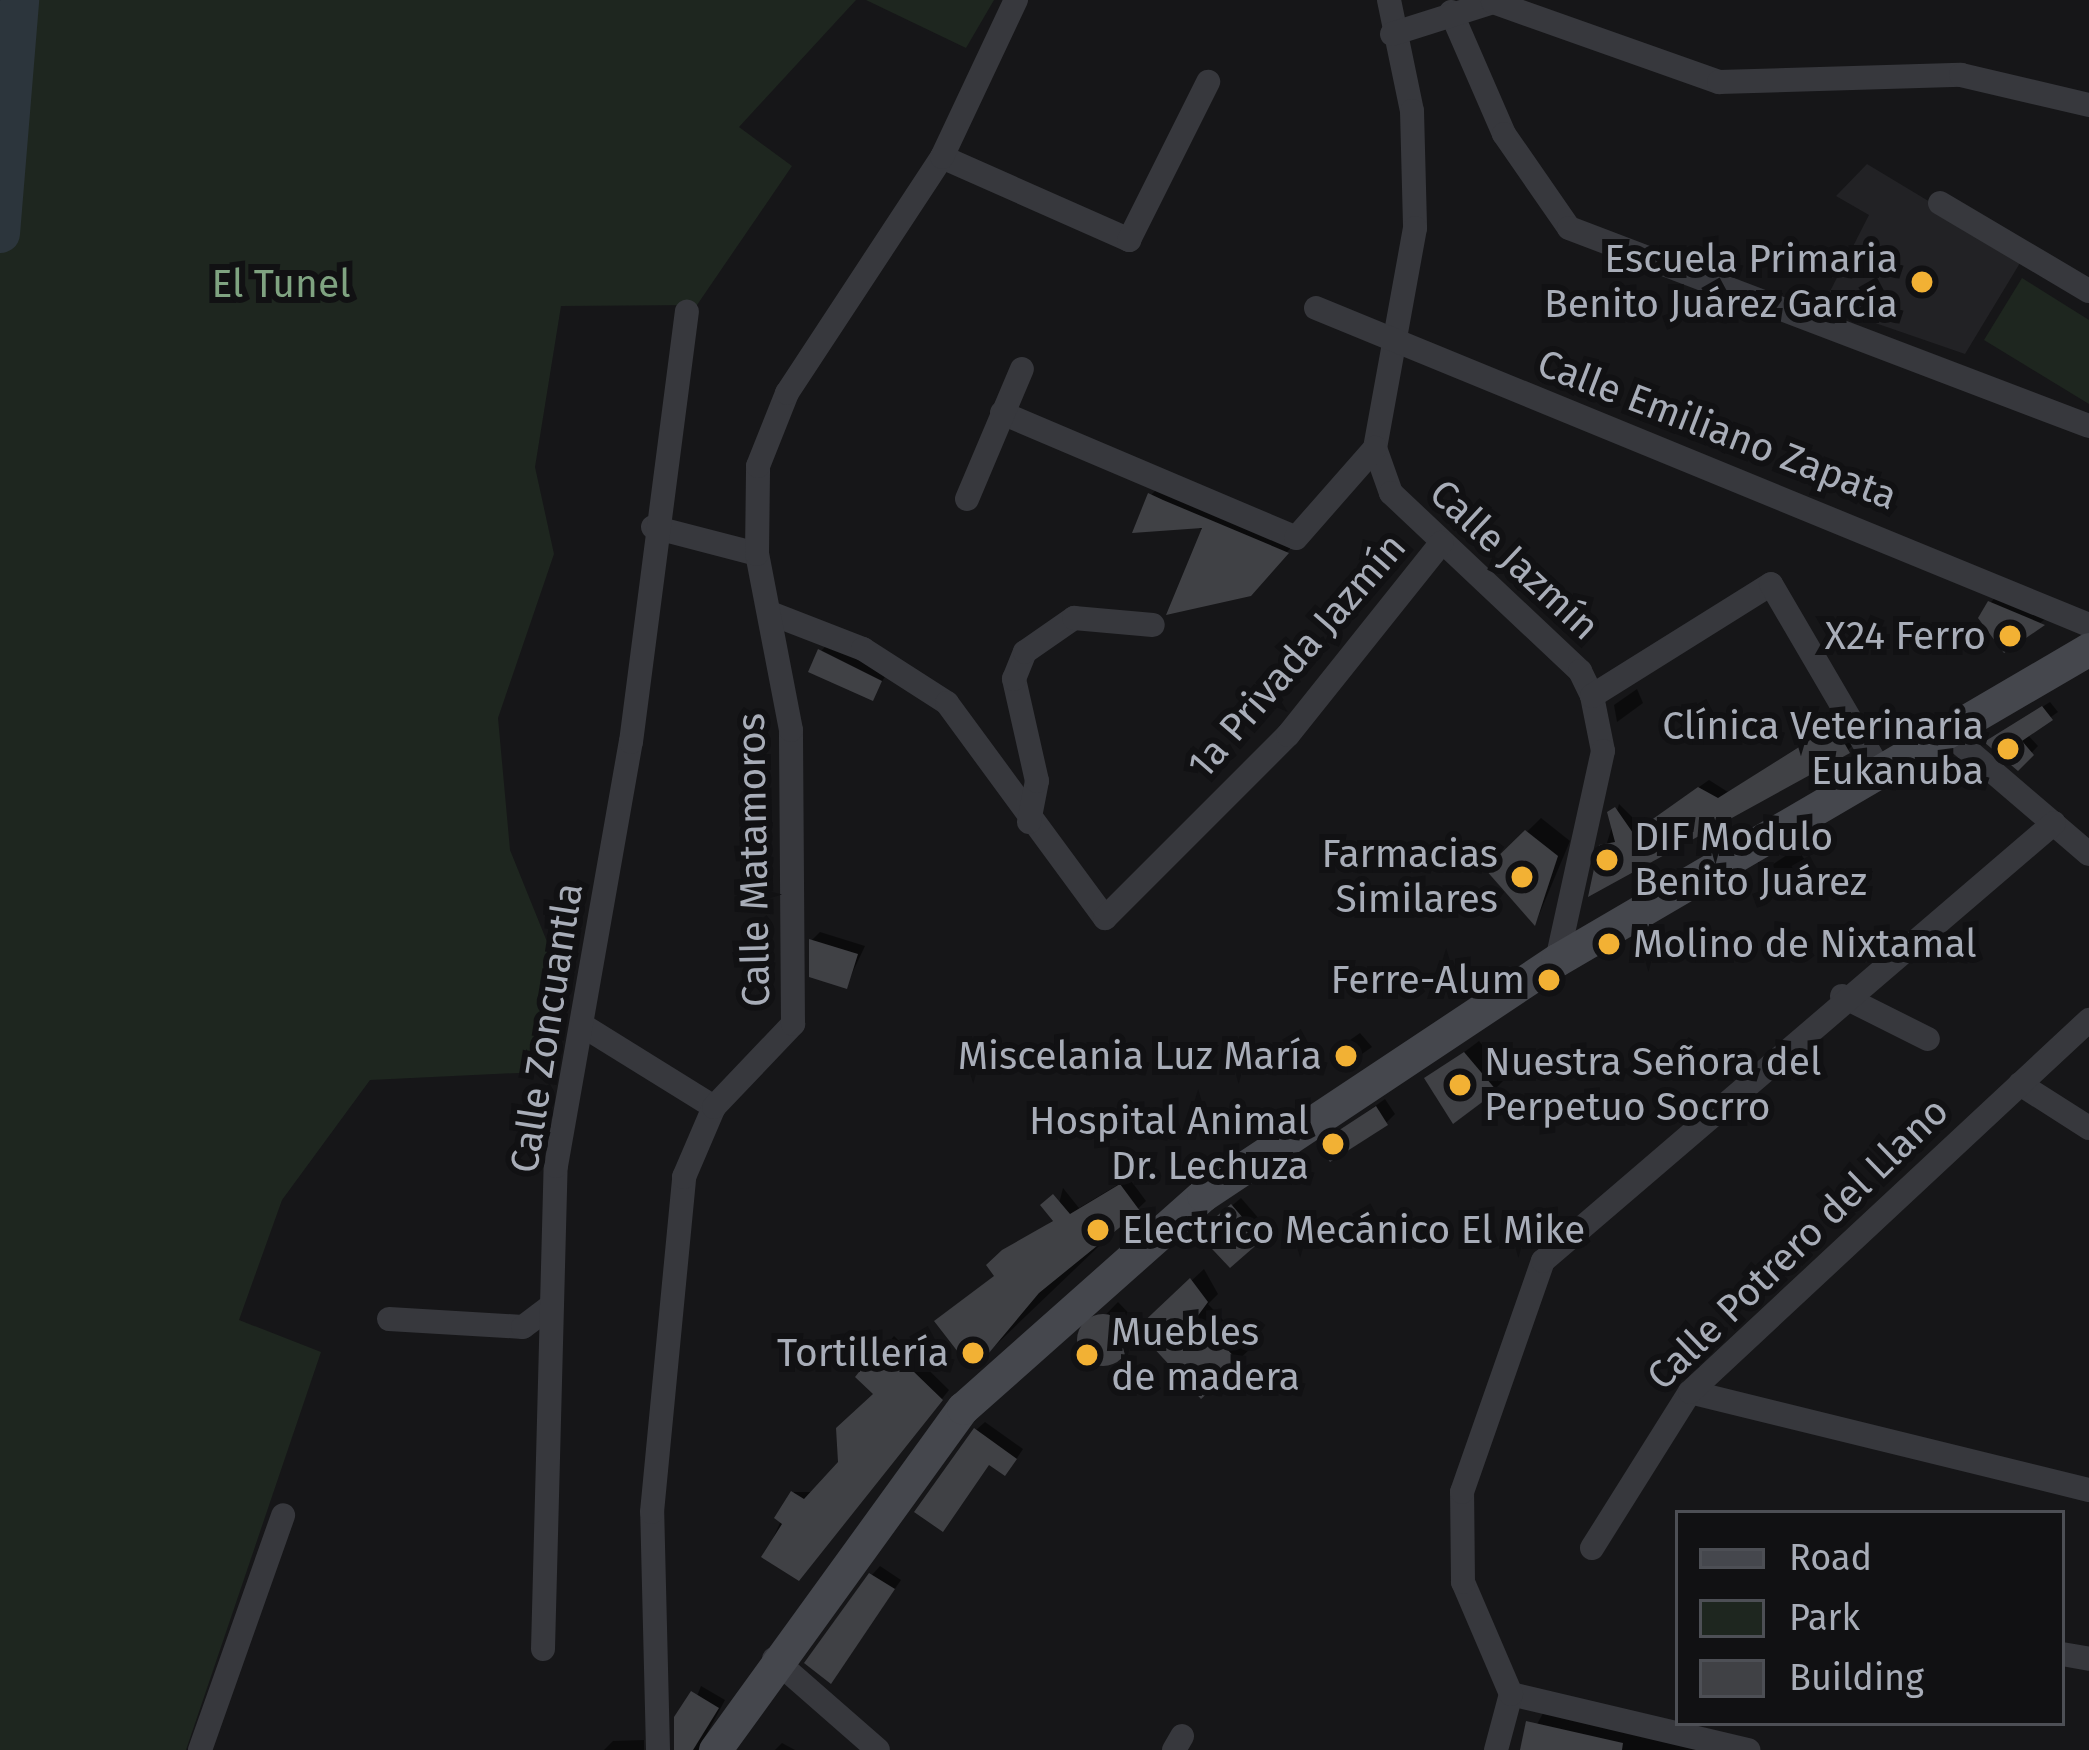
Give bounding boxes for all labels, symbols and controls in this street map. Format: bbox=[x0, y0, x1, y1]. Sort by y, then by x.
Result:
place label: Escuela Primaria Benito Juárez García bbox=[1544, 237, 1898, 328]
park label: El Tunel bbox=[211, 261, 351, 307]
marker: Escuela Primaria Benito Juárez García bbox=[1909, 269, 1935, 295]
street label: Calle Emiliano Zapata bbox=[1531, 340, 1903, 520]
street label: Calle Jazmín bbox=[1420, 470, 1608, 650]
street label: 1a Privada Jazmín bbox=[1178, 524, 1416, 788]
place label: X24 Ferro bbox=[1825, 613, 1986, 659]
marker: X24 Ferro bbox=[1997, 623, 2023, 649]
place label: Clínica Veterinaria Eukanuba bbox=[1662, 704, 1984, 795]
street label: Calle Matamoros bbox=[728, 713, 780, 1007]
marker: Clínica Veterinaria Eukanuba bbox=[1995, 736, 2021, 762]
place label: DIF Modulo Benito Juárez bbox=[1634, 815, 1867, 906]
place label: Farmacias Similares bbox=[1322, 832, 1498, 923]
marker: DIF Modulo Benito Juárez bbox=[1591, 844, 1623, 876]
marker: Farmacias Similares bbox=[1509, 864, 1535, 890]
street label: Calle Zoncuantla bbox=[501, 880, 593, 1176]
place label: Molino de Nixtamal bbox=[1633, 921, 1977, 967]
marker: Molino de Nixtamal bbox=[1596, 931, 1622, 957]
place label: Ferre-Alum bbox=[1331, 957, 1525, 1003]
marker: Ferre-Alum bbox=[1536, 967, 1562, 993]
place label: Miscelania Luz María bbox=[958, 1033, 1322, 1079]
place label: Nuestra Señora del Perpetuo Socrro bbox=[1484, 1040, 1822, 1131]
marker: Miscelania Luz María bbox=[1333, 1043, 1359, 1069]
marker: Nuestra Señora del Perpetuo Socrro bbox=[1447, 1072, 1473, 1098]
street label: Calle Potrero del Llano bbox=[1638, 1088, 1958, 1400]
place label: Hospital Animal Dr. Lechuza bbox=[1029, 1099, 1309, 1190]
marker: Hospital Animal Dr. Lechuza bbox=[1320, 1131, 1346, 1157]
place label: Electrico Mecánico El Mike bbox=[1122, 1207, 1585, 1253]
marker: Electrico Mecánico El Mike bbox=[1085, 1217, 1111, 1243]
place label: Muebles de madera bbox=[1111, 1310, 1300, 1401]
place label: Tortillería bbox=[777, 1330, 949, 1376]
marker: Tortillería bbox=[960, 1340, 986, 1366]
marker: Muebles de madera bbox=[1074, 1342, 1100, 1368]
legend bbox=[1675, 1510, 2065, 1726]
text: Road bbox=[1789, 1536, 1872, 1580]
text: Park bbox=[1789, 1596, 1860, 1640]
text: Building bbox=[1789, 1656, 1924, 1700]

